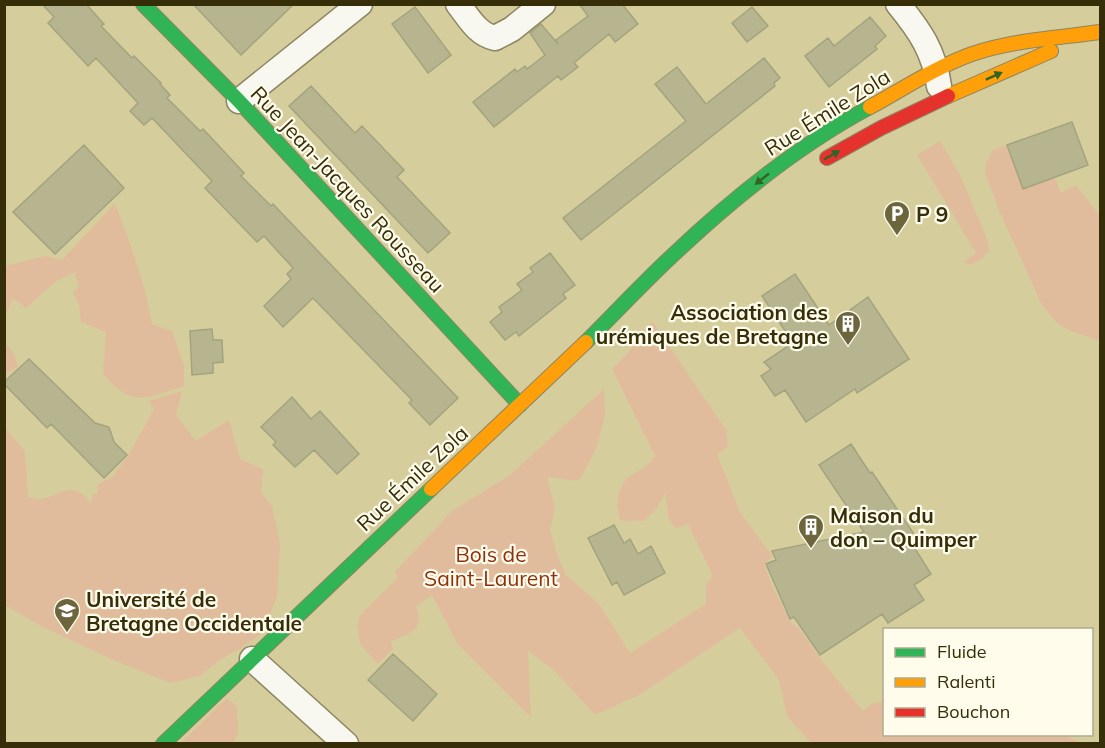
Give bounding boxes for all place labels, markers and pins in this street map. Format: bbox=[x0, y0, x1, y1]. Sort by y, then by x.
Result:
parking icon: P 9 bbox=[882, 199, 912, 237]
place label: P 9 bbox=[916, 201, 948, 227]
place label: Association des urémiques de Bretagne bbox=[596, 299, 828, 349]
building icon: Association des urémiques de Bretagne bbox=[833, 309, 863, 347]
place label: Maison du don – Quimper bbox=[830, 502, 977, 552]
building icon: Maison du don – Quimper bbox=[796, 512, 826, 550]
place label: Université de Bretagne Occidentale bbox=[86, 586, 302, 636]
school or university icon: Université de Bretagne Occidentale bbox=[52, 596, 82, 634]

